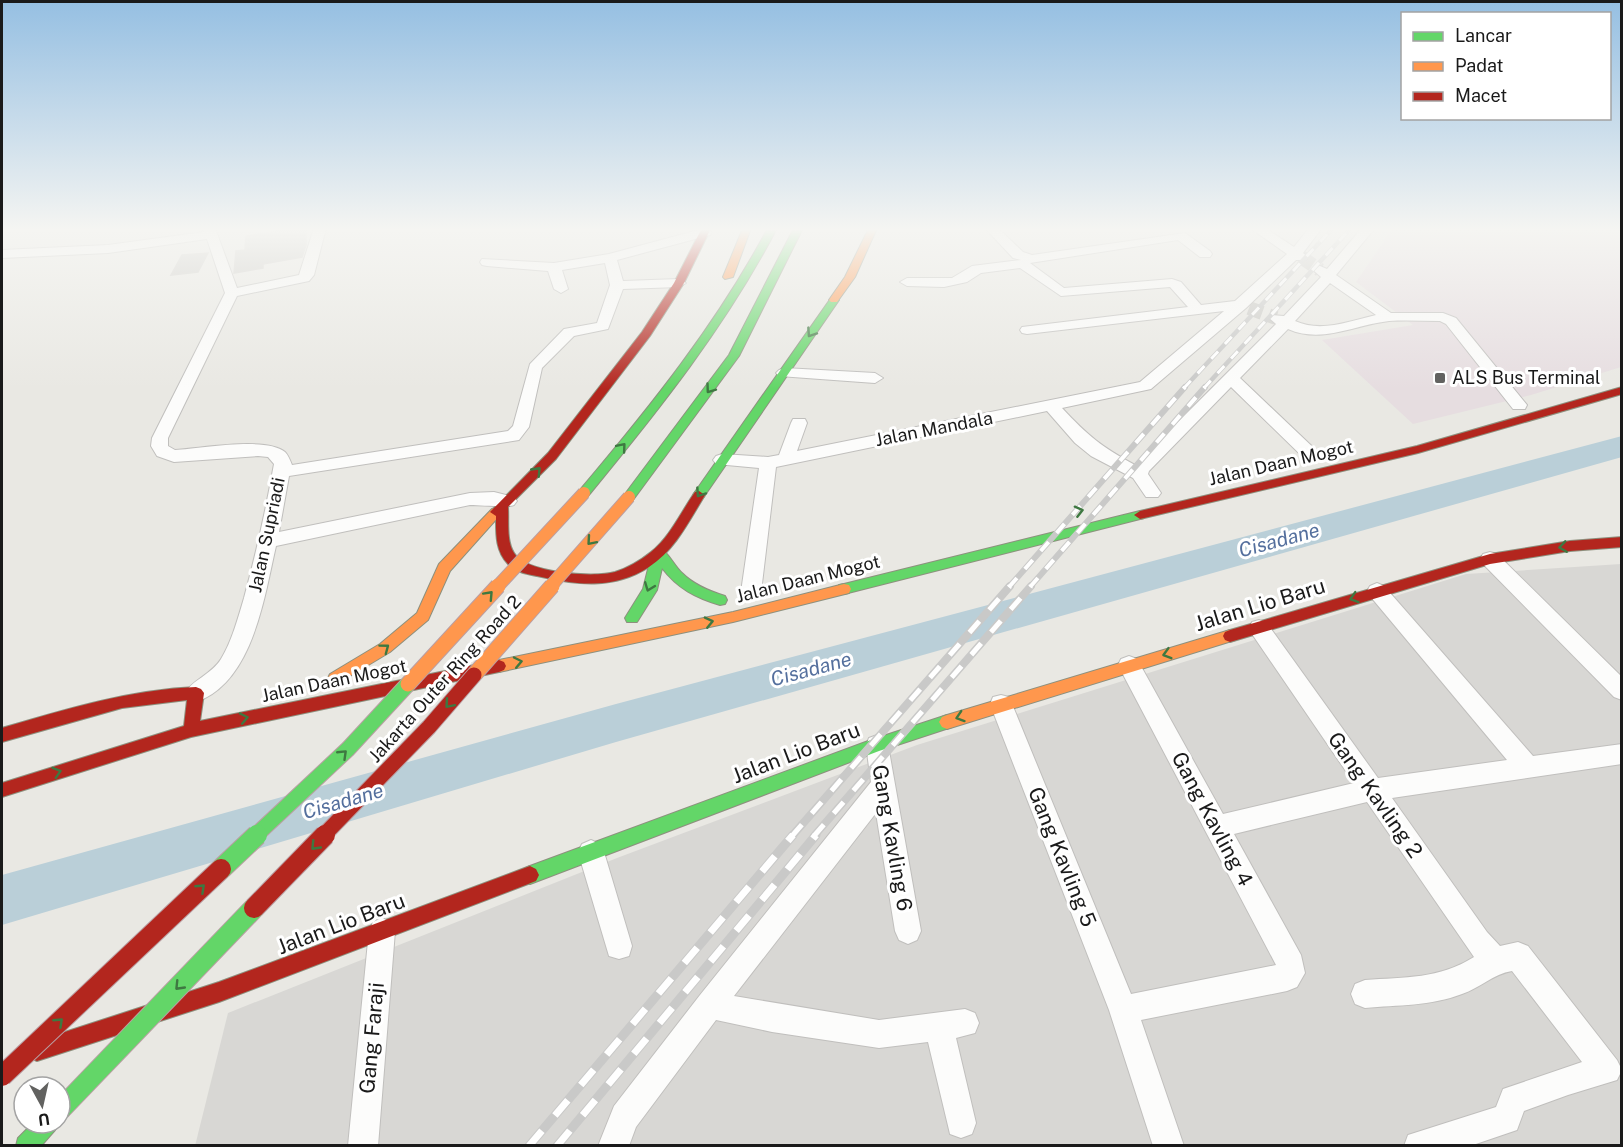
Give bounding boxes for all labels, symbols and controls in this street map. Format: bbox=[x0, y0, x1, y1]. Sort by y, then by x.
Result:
legend bbox=[1401, 12, 1611, 120]
text: Lancar bbox=[1455, 25, 1512, 46]
text: Padat bbox=[1455, 55, 1504, 76]
text: Macet bbox=[1455, 85, 1507, 106]
one-way arrow bbox=[807, 326, 818, 337]
place label: ALS Bus Terminal bbox=[1452, 367, 1600, 388]
marker: ALS Bus Terminal bbox=[1433, 371, 1447, 385]
one-way arrow bbox=[706, 382, 717, 393]
street label: Jalan Mandala bbox=[873, 407, 994, 450]
street label: Jalan Daan Mogot bbox=[1207, 436, 1355, 489]
one-way arrow bbox=[614, 443, 625, 454]
one-way arrow bbox=[530, 468, 541, 478]
street label: Jalan Supriadi bbox=[244, 475, 289, 594]
one-way arrow bbox=[696, 486, 707, 497]
one-way arrow bbox=[1074, 505, 1084, 518]
water label: Cisadane bbox=[1236, 518, 1322, 562]
one-way arrow bbox=[587, 534, 598, 545]
one-way arrow bbox=[1559, 541, 1568, 553]
street label: Jalan Daan Mogot bbox=[734, 550, 882, 607]
street label: Jalan Lio Baru bbox=[1192, 573, 1328, 636]
one-way arrow bbox=[644, 582, 657, 592]
street label: Jakarta Outer Ring Road 2 bbox=[364, 591, 525, 766]
one-way arrow bbox=[1349, 591, 1360, 603]
one-way arrow bbox=[482, 592, 493, 603]
one-way arrow bbox=[703, 617, 713, 630]
one-way arrow bbox=[378, 644, 389, 655]
water label: Cisadane bbox=[768, 647, 854, 691]
one-way arrow bbox=[1162, 647, 1172, 660]
street label: Jalan Daan Mogot bbox=[259, 655, 408, 706]
one-way arrow bbox=[512, 656, 522, 669]
one-way arrow bbox=[445, 697, 456, 708]
one-way arrow bbox=[955, 710, 966, 723]
one-way arrow bbox=[239, 712, 249, 725]
street label: Jalan Lio Baru bbox=[728, 717, 863, 788]
street label: Gang Kavling 2 bbox=[1323, 727, 1428, 862]
street label: Gang Kavling 4 bbox=[1167, 747, 1258, 890]
one-way arrow bbox=[336, 750, 346, 761]
street label: Gang Kavling 6 bbox=[867, 763, 918, 913]
one-way arrow bbox=[51, 767, 62, 780]
water label: Cisadane bbox=[300, 778, 386, 824]
street label: Gang Kavling 5 bbox=[1023, 783, 1102, 930]
one-way arrow bbox=[311, 838, 322, 849]
one-way arrow bbox=[194, 884, 205, 895]
street label: Jalan Lio Baru bbox=[273, 888, 408, 959]
one-way arrow bbox=[176, 979, 187, 990]
street label: Gang Faraji bbox=[354, 981, 389, 1095]
one-way arrow bbox=[53, 1018, 63, 1029]
north arrow bbox=[12, 1075, 72, 1135]
text: U bbox=[37, 1109, 51, 1130]

